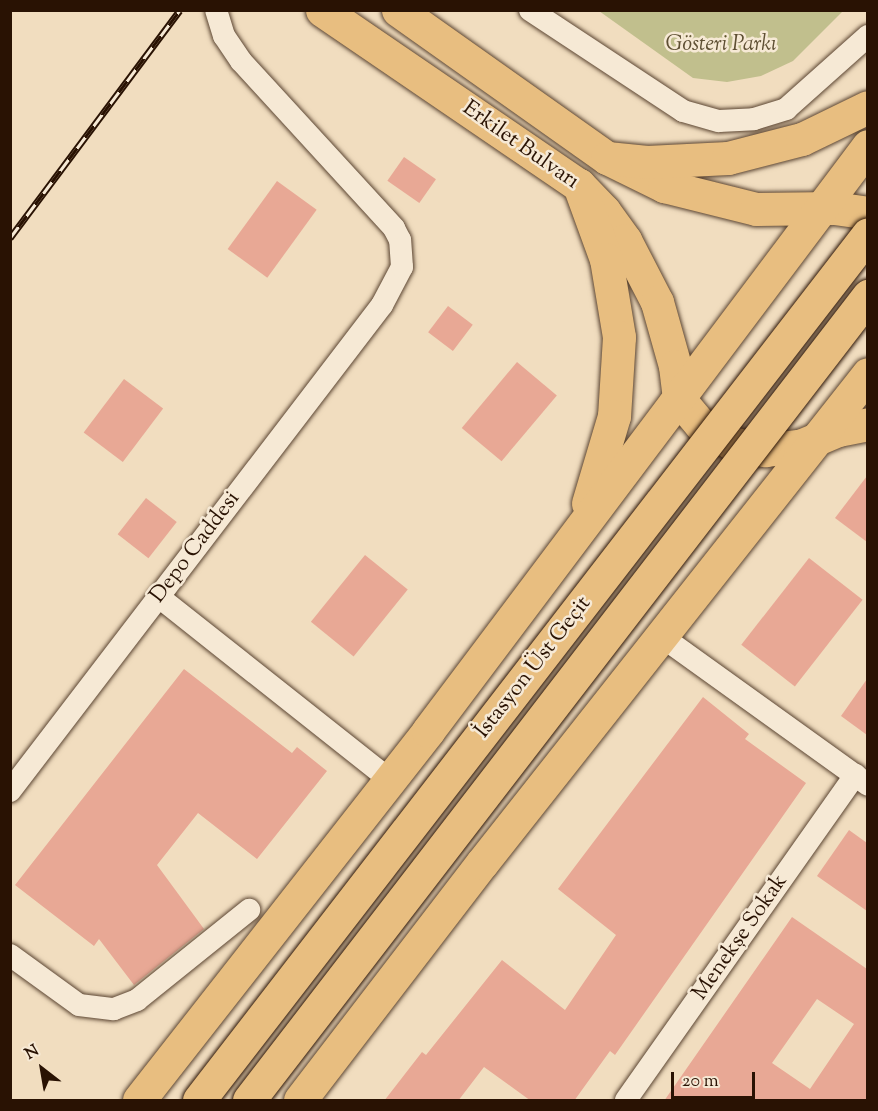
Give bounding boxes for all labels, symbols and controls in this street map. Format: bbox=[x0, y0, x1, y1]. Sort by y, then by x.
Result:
park label: Gösteri Parkı bbox=[665, 33, 777, 59]
street label: Erkilet Bulvarı bbox=[457, 96, 583, 196]
street label: Depo Caddesi bbox=[145, 487, 247, 609]
street label: İstasyon Üst Geçit bbox=[470, 592, 598, 744]
street label: Menekşe Sokak bbox=[688, 870, 794, 1006]
north arrow bbox=[12, 1039, 72, 1099]
text: N bbox=[21, 1040, 44, 1066]
scale bar bbox=[674, 1060, 758, 1098]
text: 20 m bbox=[682, 1069, 719, 1095]

